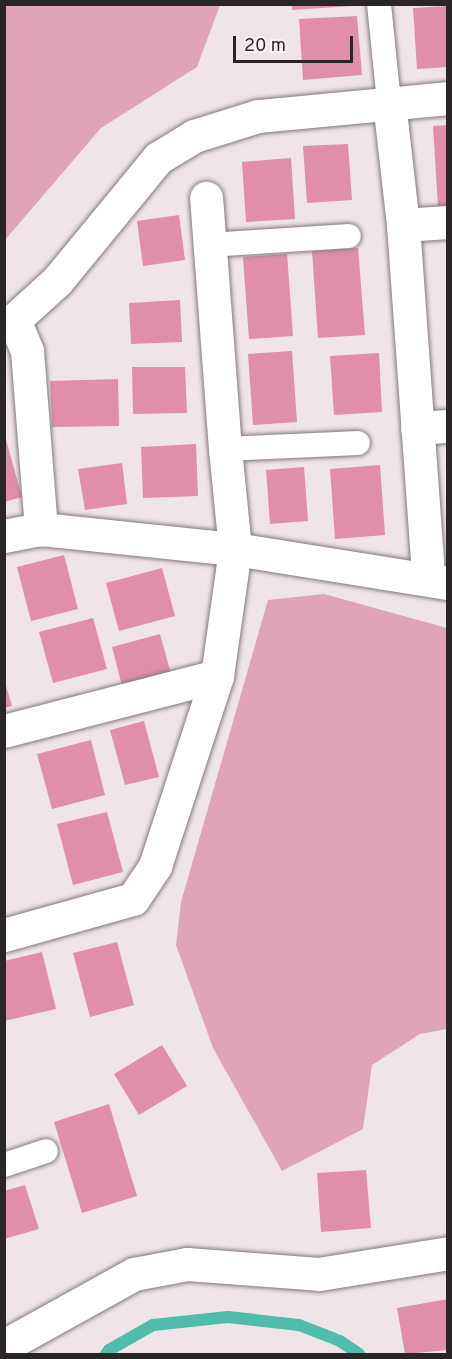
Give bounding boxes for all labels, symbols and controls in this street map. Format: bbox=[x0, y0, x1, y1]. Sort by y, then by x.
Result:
scale bar bbox=[236, 24, 356, 62]
text: 20 m bbox=[244, 35, 286, 58]

